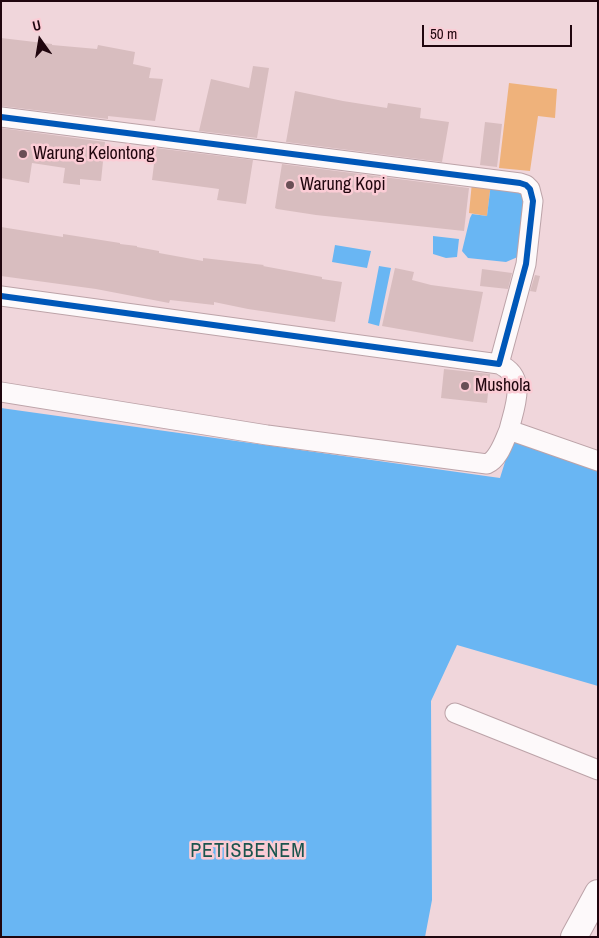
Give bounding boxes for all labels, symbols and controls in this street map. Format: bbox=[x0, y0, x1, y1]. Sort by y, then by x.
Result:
north arrow bbox=[15, 15, 65, 65]
scale bar bbox=[424, 15, 574, 47]
text: U bbox=[31, 16, 43, 35]
text: 50 m bbox=[430, 23, 457, 44]
place label: Warung Kelontong bbox=[33, 143, 155, 165]
marker: Warung Kelontong bbox=[17, 148, 29, 160]
place label: Warung Kopi bbox=[300, 174, 386, 196]
marker: Warung Kopi bbox=[284, 179, 296, 191]
place label: Mushola bbox=[475, 375, 531, 397]
marker: Mushola bbox=[459, 380, 471, 392]
district label: PETISBENEM bbox=[189, 840, 307, 864]

